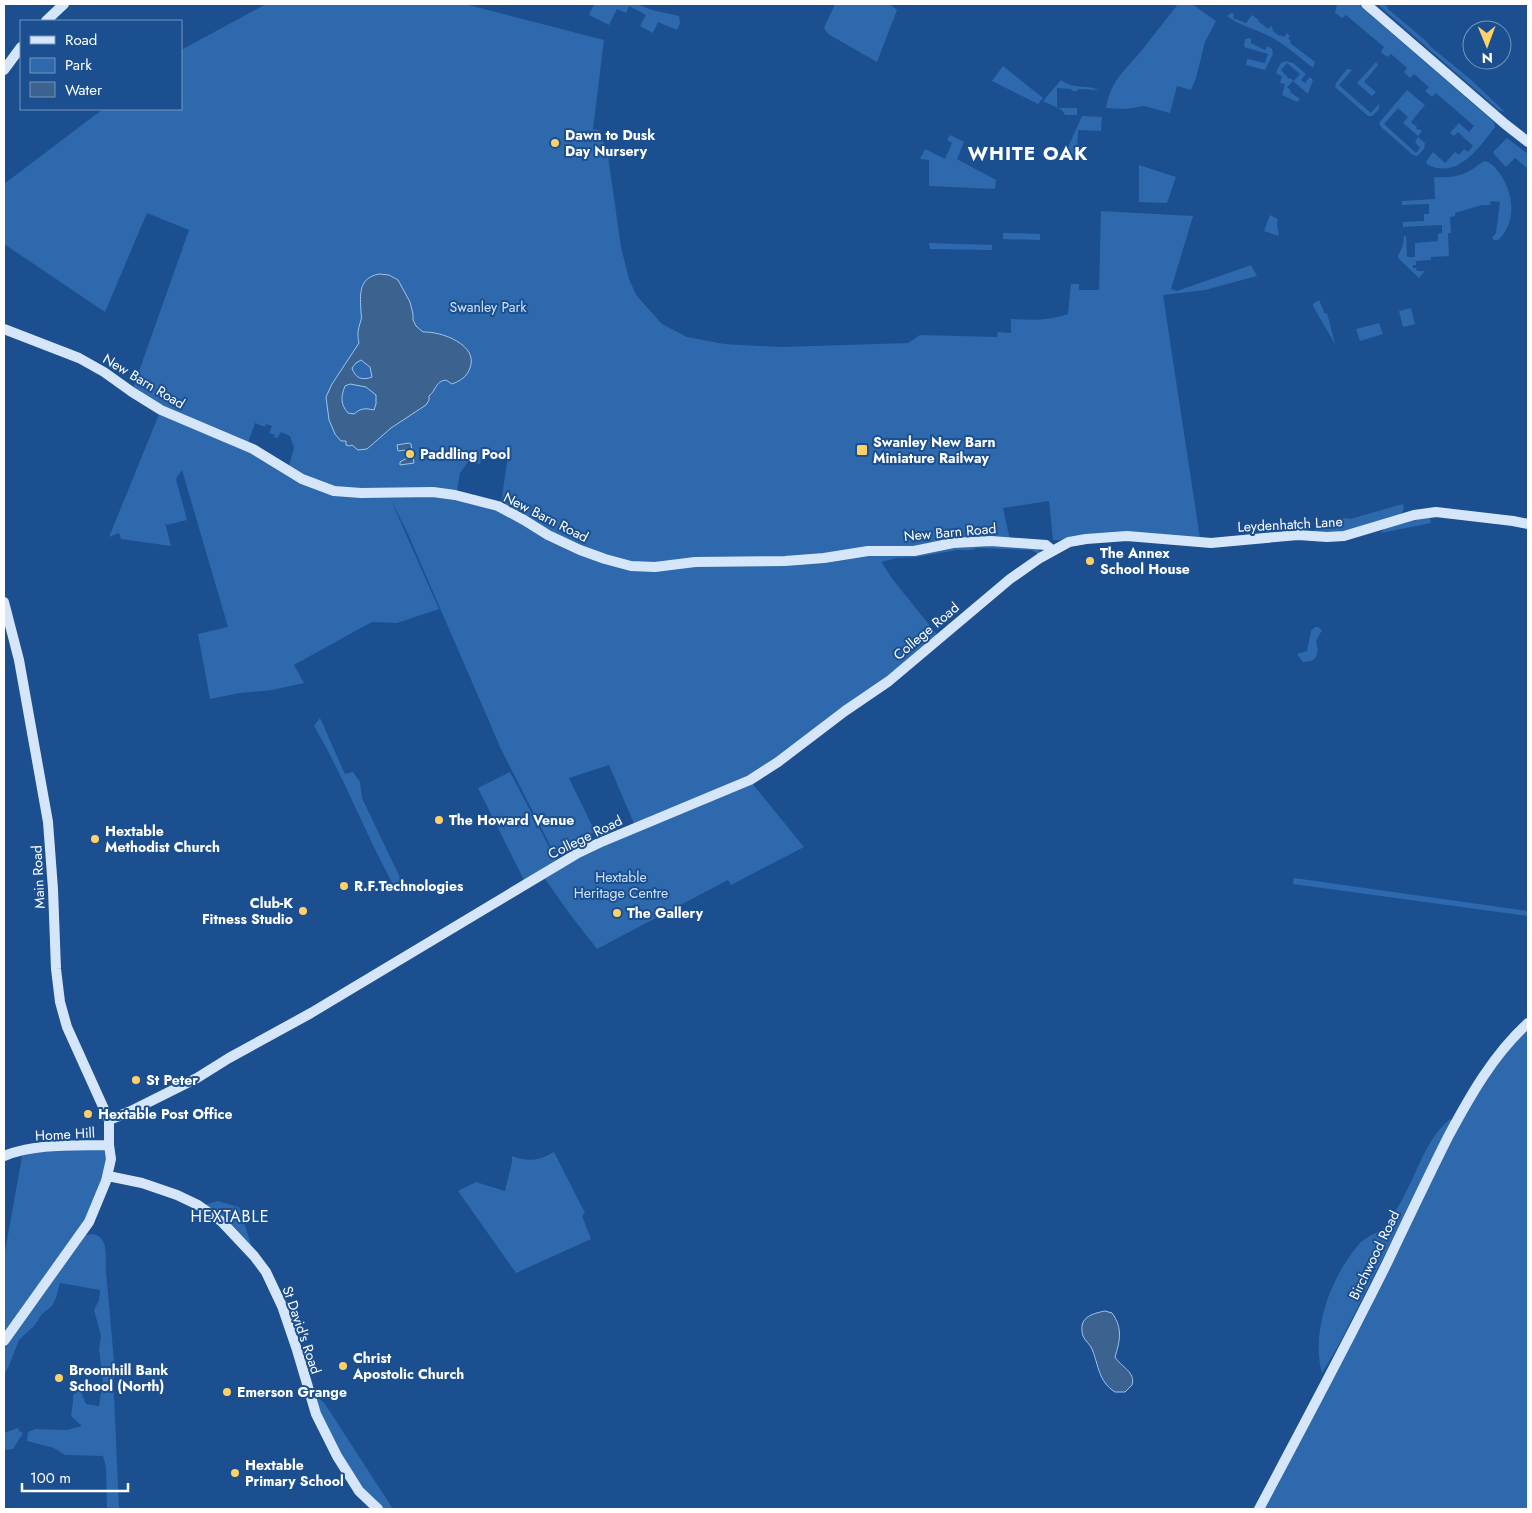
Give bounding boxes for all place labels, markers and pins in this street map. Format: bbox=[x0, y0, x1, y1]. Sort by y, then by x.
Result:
place label: Dawn to Dusk Day Nursery bbox=[565, 125, 655, 161]
marker: Dawn to Dusk Day Nursery bbox=[549, 137, 561, 149]
place label: Swanley New Barn Miniature Railway bbox=[873, 432, 996, 468]
marker: Swanley New Barn Miniature Railway bbox=[855, 443, 869, 457]
place label: Paddling Pool bbox=[420, 444, 510, 464]
marker: Paddling Pool bbox=[404, 448, 416, 460]
place label: The Annex School House bbox=[1100, 543, 1190, 579]
marker: The Annex School House bbox=[1084, 555, 1096, 567]
place label: The Howard Venue bbox=[449, 810, 574, 830]
marker: The Howard Venue bbox=[433, 814, 445, 826]
place label: Hextable Methodist Church bbox=[105, 821, 220, 857]
marker: Hextable Methodist Church bbox=[89, 833, 101, 845]
place label: R.F.Technologies bbox=[354, 876, 464, 896]
marker: R.F.Technologies bbox=[338, 880, 350, 892]
place label: Club-K Fitness Studio bbox=[202, 893, 293, 929]
place label: The Gallery bbox=[627, 903, 704, 923]
marker: Club-K Fitness Studio bbox=[297, 905, 309, 917]
marker: The Gallery bbox=[611, 907, 623, 919]
place label: St Peter bbox=[146, 1070, 198, 1090]
marker: St Peter bbox=[130, 1074, 142, 1086]
place label: Hextable Post Office bbox=[98, 1104, 232, 1124]
marker: Hextable Post Office bbox=[82, 1108, 94, 1120]
place label: Christ Apostolic Church bbox=[352, 1348, 464, 1384]
place label: Broomhill Bank School (North) bbox=[69, 1360, 168, 1396]
marker: Christ Apostolic Church bbox=[337, 1360, 349, 1372]
marker: Broomhill Bank School (North) bbox=[53, 1372, 65, 1384]
place label: Emerson Grange bbox=[237, 1382, 347, 1402]
marker: Emerson Grange bbox=[221, 1386, 233, 1398]
place label: Hextable Primary School bbox=[245, 1455, 344, 1491]
marker: Hextable Primary School bbox=[229, 1467, 241, 1479]

